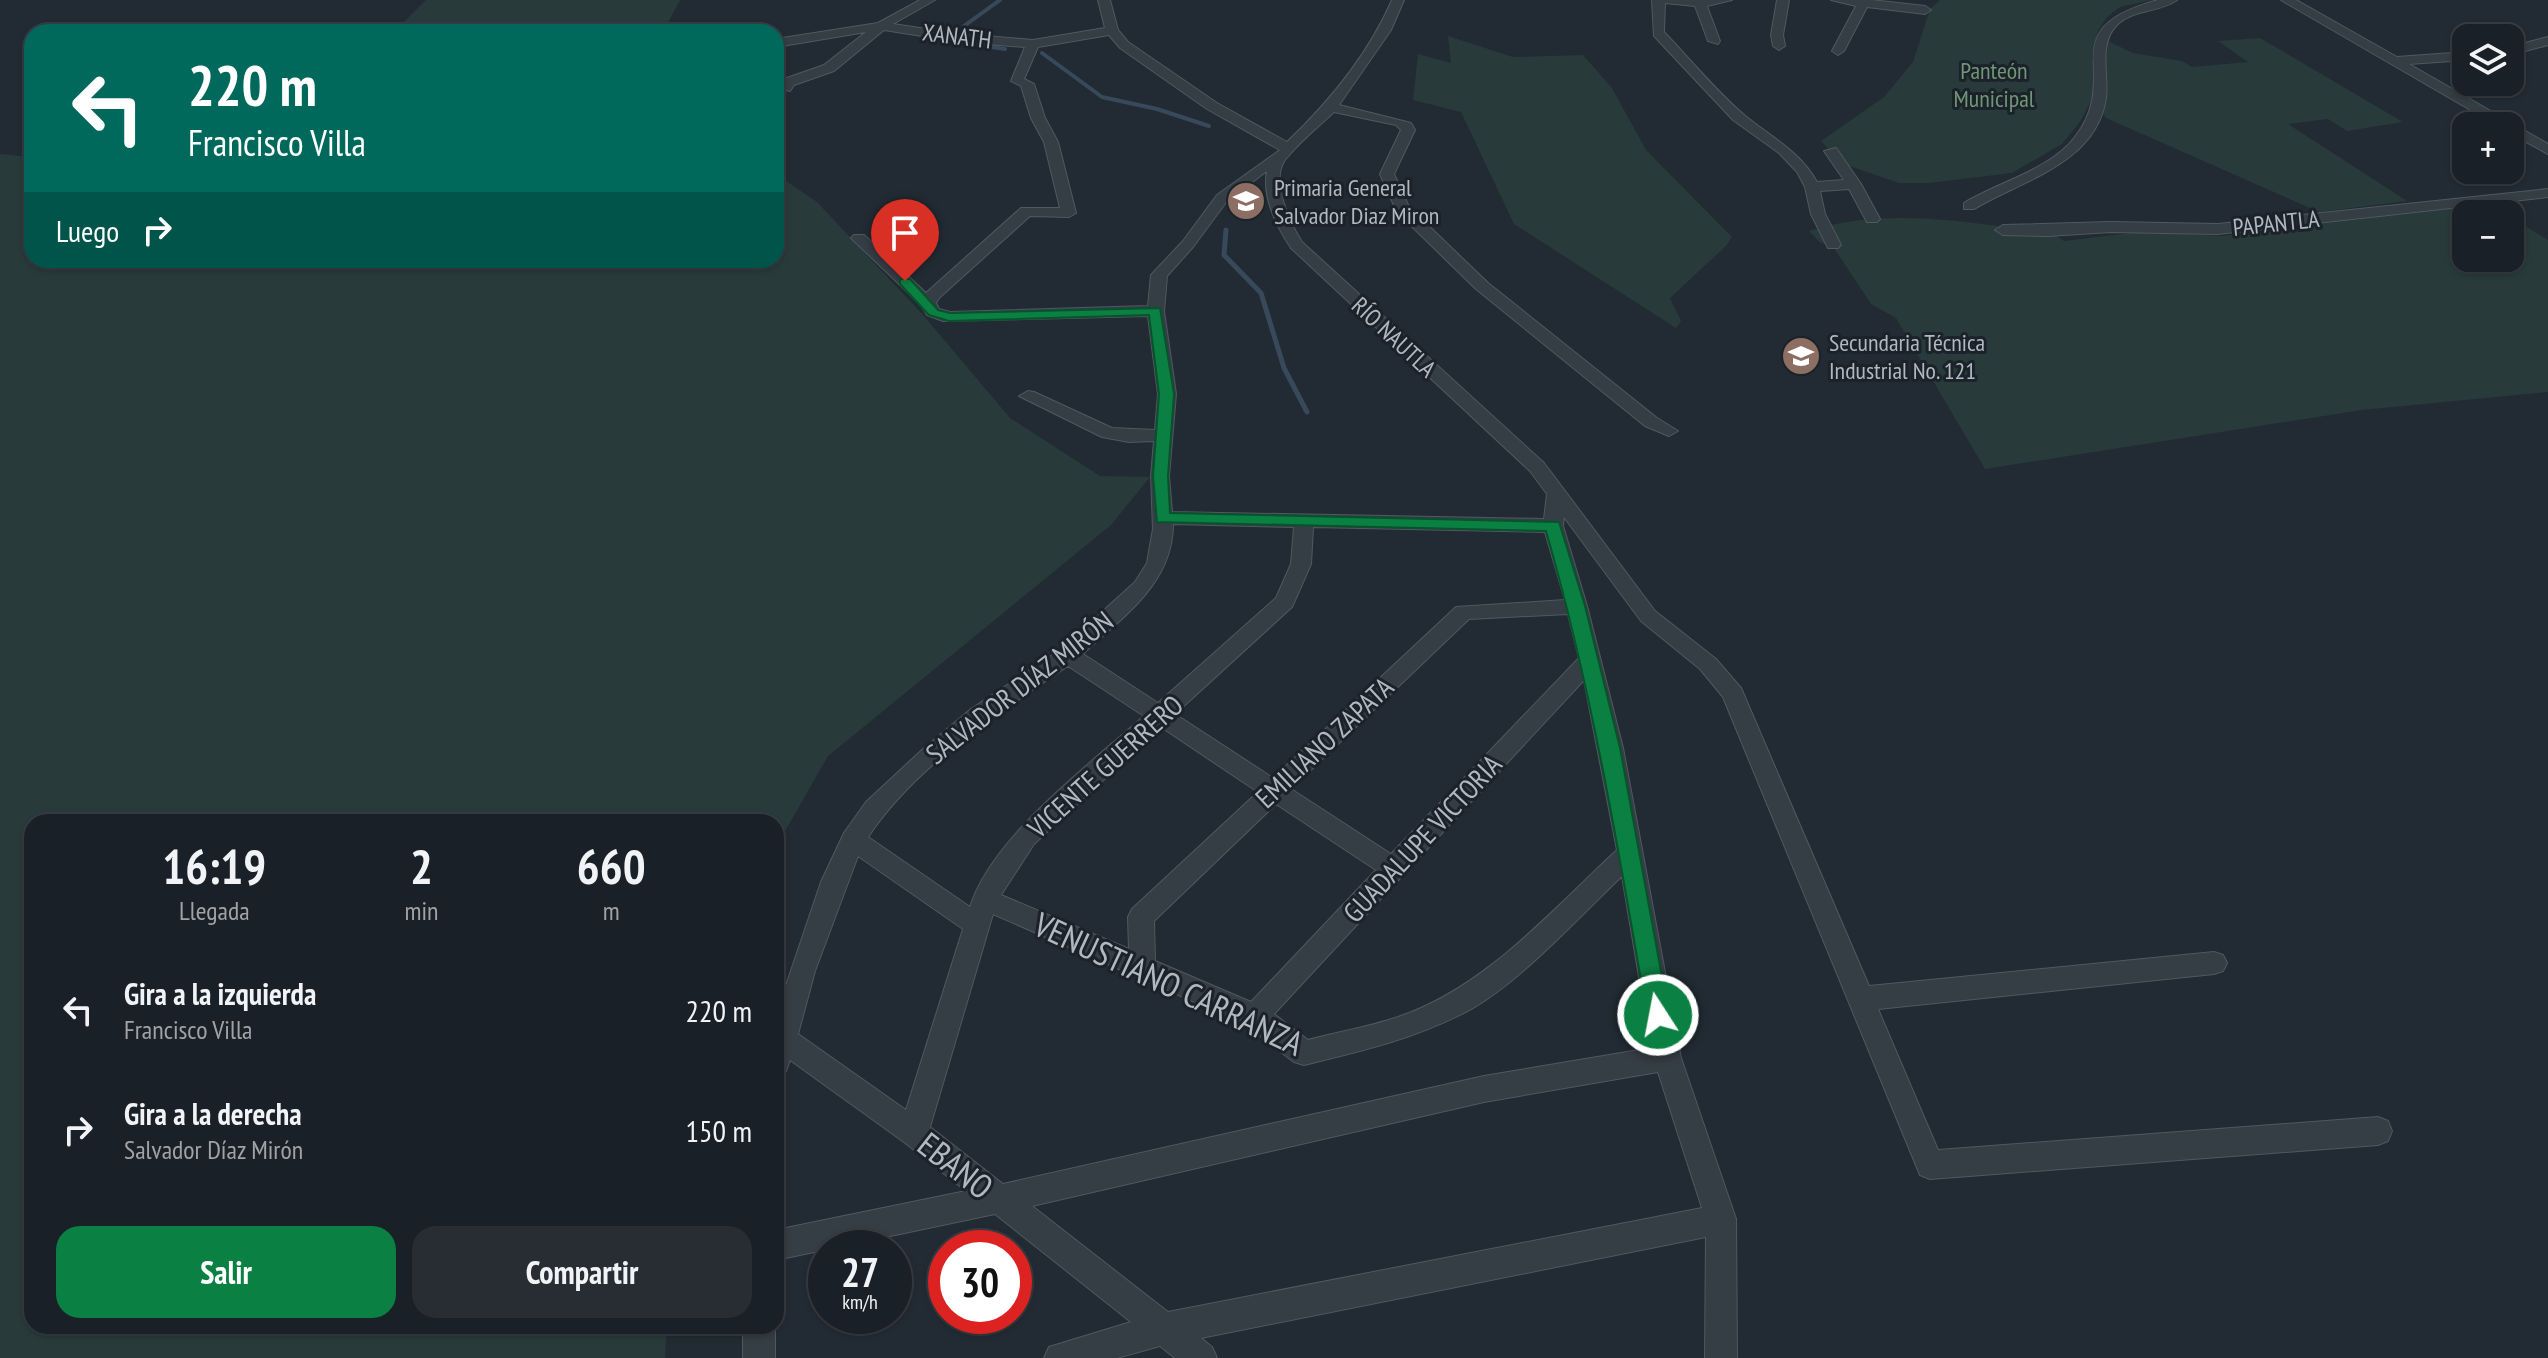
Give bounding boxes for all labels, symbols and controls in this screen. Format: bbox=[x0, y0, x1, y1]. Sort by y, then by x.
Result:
street label: XANATH bbox=[921, 16, 993, 56]
map controls bbox=[2452, 24, 2524, 272]
button: layers bbox=[2452, 24, 2524, 96]
text: 220 m bbox=[188, 49, 317, 121]
park label: Panteón Municipal bbox=[1954, 55, 2035, 114]
icon: left bbox=[56, 56, 160, 160]
button: + bbox=[2452, 112, 2524, 184]
text: Francisco Villa bbox=[188, 119, 366, 166]
place label: Primaria General Salvador Diaz Miron bbox=[1274, 172, 1439, 231]
school or university icon: Primaria General Salvador Diaz Miron bbox=[1225, 180, 1267, 222]
pin bbox=[871, 199, 939, 281]
button: − bbox=[2452, 200, 2524, 272]
street label: PAPANTLA bbox=[2231, 203, 2321, 243]
icon: right bbox=[135, 208, 179, 252]
text: Luego bbox=[56, 211, 119, 250]
icon: arrive bbox=[883, 211, 927, 255]
street label: RÍO NAUTLA bbox=[1345, 290, 1443, 384]
place label: Secundaria Técnica Industrial No. 121 bbox=[1829, 327, 1985, 386]
school or university icon: Secundaria Técnica Industrial No. 121 bbox=[1780, 335, 1822, 377]
street label: SALVADOR DÍAZ MIRÓN bbox=[918, 602, 1120, 772]
street label: EMILIANO ZAPATA bbox=[1247, 668, 1401, 815]
street label: VICENTE GUERRERO bbox=[1019, 686, 1191, 846]
street label: GUADALUPE VICTORIA bbox=[1335, 746, 1510, 930]
text: 16:19 bbox=[162, 835, 266, 897]
text: 2 bbox=[410, 835, 433, 897]
text: 660 bbox=[577, 835, 646, 897]
text: Llegada bbox=[179, 894, 250, 927]
text: min bbox=[404, 894, 438, 927]
text: m bbox=[603, 894, 620, 927]
street label: VENUSTIANO CARRANZA bbox=[1027, 901, 1311, 1065]
position arrow bbox=[1616, 973, 1700, 1057]
text: Gira a la izquierda bbox=[124, 974, 316, 1013]
icon: left bbox=[56, 988, 100, 1032]
text: 220 m bbox=[686, 991, 752, 1030]
text: Francisco Villa bbox=[124, 1013, 253, 1046]
text: Gira a la derecha bbox=[124, 1094, 302, 1133]
icon: right bbox=[56, 1108, 100, 1152]
text: 150 m bbox=[686, 1111, 752, 1150]
street label: EBANO bbox=[910, 1122, 1002, 1208]
text: Salvador Díaz Mirón bbox=[124, 1133, 303, 1166]
button: Salir bbox=[56, 1226, 396, 1318]
button: Compartir bbox=[412, 1226, 752, 1318]
speed limit sign: 30 bbox=[928, 1230, 1032, 1334]
text: 27 bbox=[841, 1246, 879, 1298]
text: km/h bbox=[842, 1289, 878, 1315]

